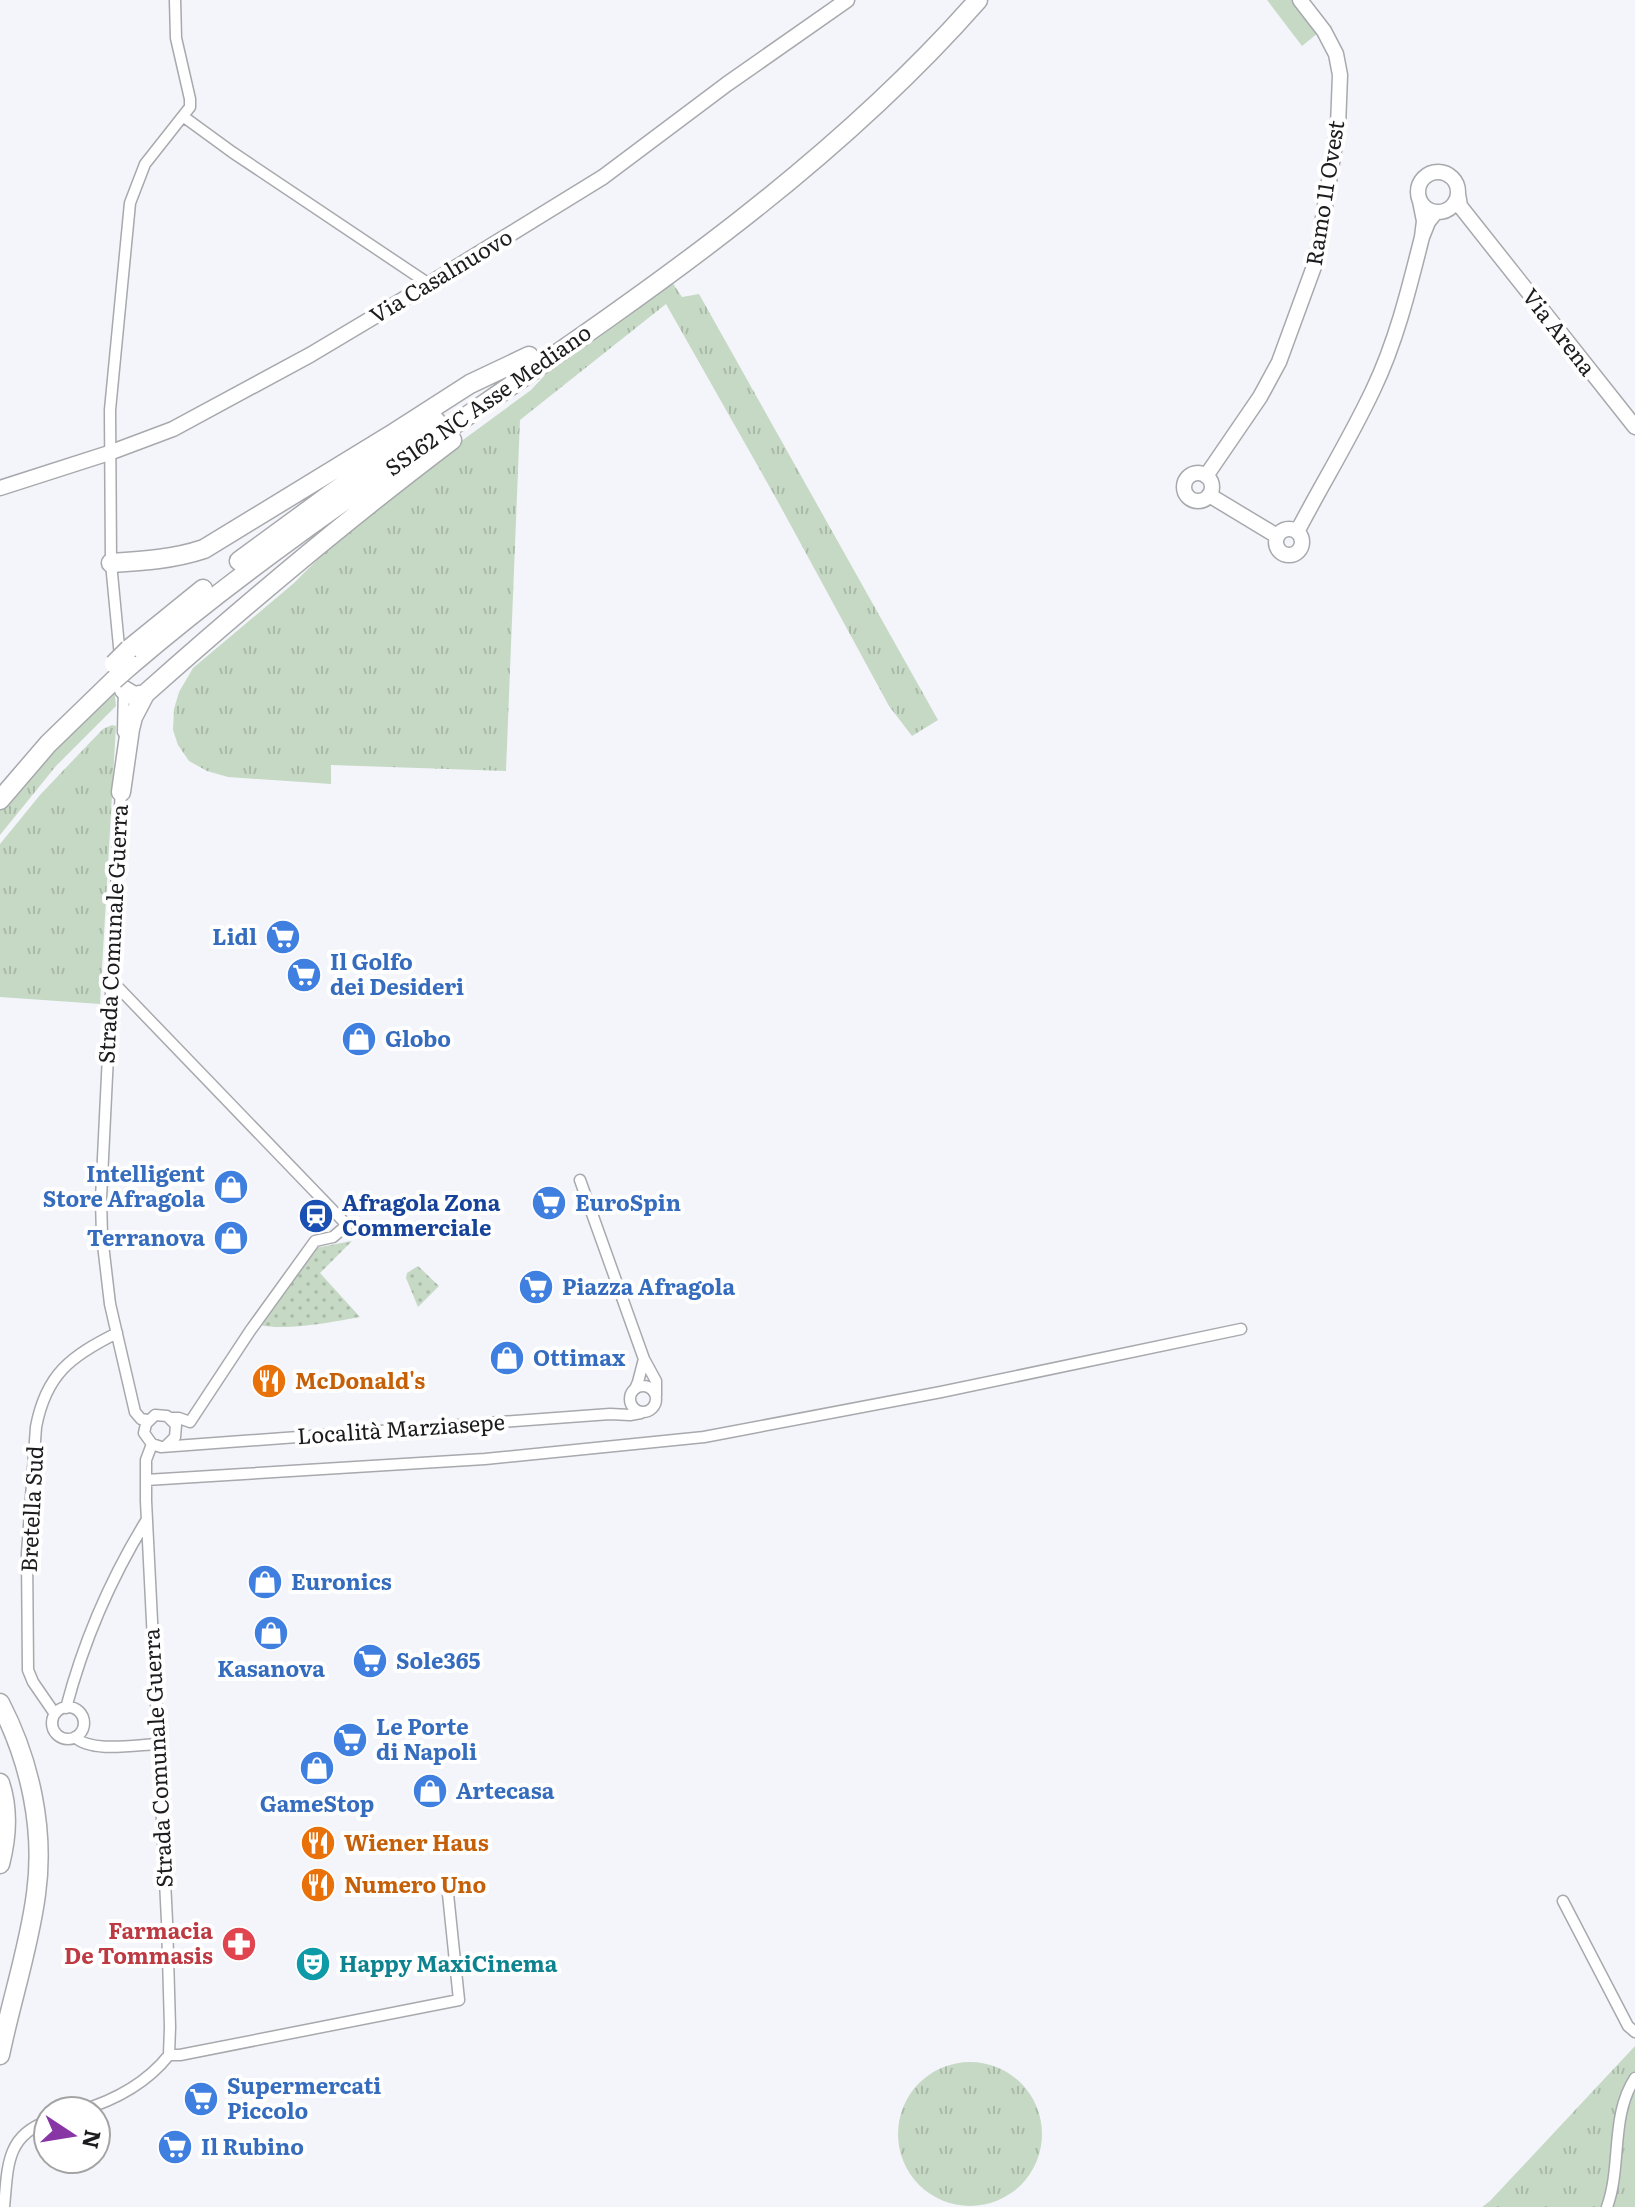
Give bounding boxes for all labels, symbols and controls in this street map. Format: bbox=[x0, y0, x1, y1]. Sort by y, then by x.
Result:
street label: Ramo 11 Ovest bbox=[1296, 118, 1351, 268]
street label: Via Casalnuovo bbox=[363, 219, 518, 330]
street label: Via Arena bbox=[1515, 280, 1605, 382]
street label: SS162 NC Asse Mediano bbox=[377, 315, 597, 483]
street label: Strada Comunale Guerra bbox=[88, 803, 135, 1064]
supermarket icon: Lidl bbox=[264, 918, 302, 956]
place label: Lidl bbox=[212, 919, 257, 952]
place label: Il Golfo dei Desideri bbox=[330, 944, 464, 1002]
supermarket icon: Il Golfo dei Desideri bbox=[285, 956, 323, 994]
shop icon: Globo bbox=[340, 1020, 378, 1058]
place label: Globo bbox=[385, 1021, 451, 1054]
place label: Intelligent Store Afragola bbox=[43, 1156, 205, 1214]
shop icon: Intelligent Store Afragola bbox=[212, 1168, 250, 1206]
supermarket icon: EuroSpin bbox=[530, 1184, 568, 1222]
place label: Afragola Zona Commerciale bbox=[342, 1185, 501, 1243]
place label: EuroSpin bbox=[575, 1185, 681, 1218]
station icon: Afragola Zona Commerciale bbox=[297, 1197, 335, 1235]
shop icon: Terranova bbox=[212, 1219, 250, 1257]
place label: Terranova bbox=[87, 1220, 205, 1253]
supermarket icon: Piazza Afragola bbox=[517, 1268, 555, 1306]
place label: Piazza Afragola bbox=[562, 1269, 736, 1302]
shop icon: Ottimax bbox=[488, 1339, 526, 1377]
place label: Ottimax bbox=[533, 1340, 626, 1373]
restaurant icon: McDonald's bbox=[250, 1362, 288, 1400]
place label: McDonald's bbox=[295, 1363, 425, 1396]
street label: Località Marziasepe bbox=[296, 1404, 506, 1451]
street label: Bretella Sud bbox=[11, 1445, 50, 1573]
shop icon: Euronics bbox=[246, 1563, 284, 1601]
place label: Euronics bbox=[291, 1564, 392, 1597]
shop icon: Kasanova bbox=[252, 1614, 290, 1652]
street label: Strada Comunale Guerra bbox=[133, 1627, 180, 1889]
supermarket icon: Sole365 bbox=[351, 1642, 389, 1680]
place label: Sole365 bbox=[396, 1643, 480, 1676]
place label: Kasanova bbox=[217, 1651, 325, 1684]
place label: Le Porte di Napoli bbox=[376, 1709, 477, 1767]
supermarket icon: Le Porte di Napoli bbox=[331, 1721, 369, 1759]
shop icon: GameStop bbox=[298, 1749, 336, 1787]
shop icon: Artecasa bbox=[411, 1772, 449, 1810]
place label: Artecasa bbox=[456, 1773, 555, 1806]
place label: GameStop bbox=[260, 1786, 374, 1819]
restaurant icon: Wiener Haus bbox=[299, 1824, 337, 1862]
place label: Wiener Haus bbox=[344, 1825, 489, 1858]
restaurant icon: Numero Uno bbox=[299, 1866, 337, 1904]
place label: Numero Uno bbox=[344, 1867, 486, 1900]
place label: Farmacia De Tommasis bbox=[64, 1913, 213, 1971]
pharmacy icon: Farmacia De Tommasis bbox=[220, 1925, 258, 1963]
theatre icon: Happy MaxiCinema bbox=[294, 1945, 332, 1983]
place label: Happy MaxiCinema bbox=[339, 1946, 558, 1979]
place label: Supermercati Piccolo bbox=[227, 2068, 381, 2126]
supermarket icon: Supermercati Piccolo bbox=[182, 2080, 220, 2118]
north arrow bbox=[32, 2095, 112, 2175]
text: N bbox=[75, 2127, 111, 2152]
supermarket icon: Il Rubino bbox=[156, 2128, 194, 2166]
place label: Il Rubino bbox=[201, 2129, 304, 2162]

